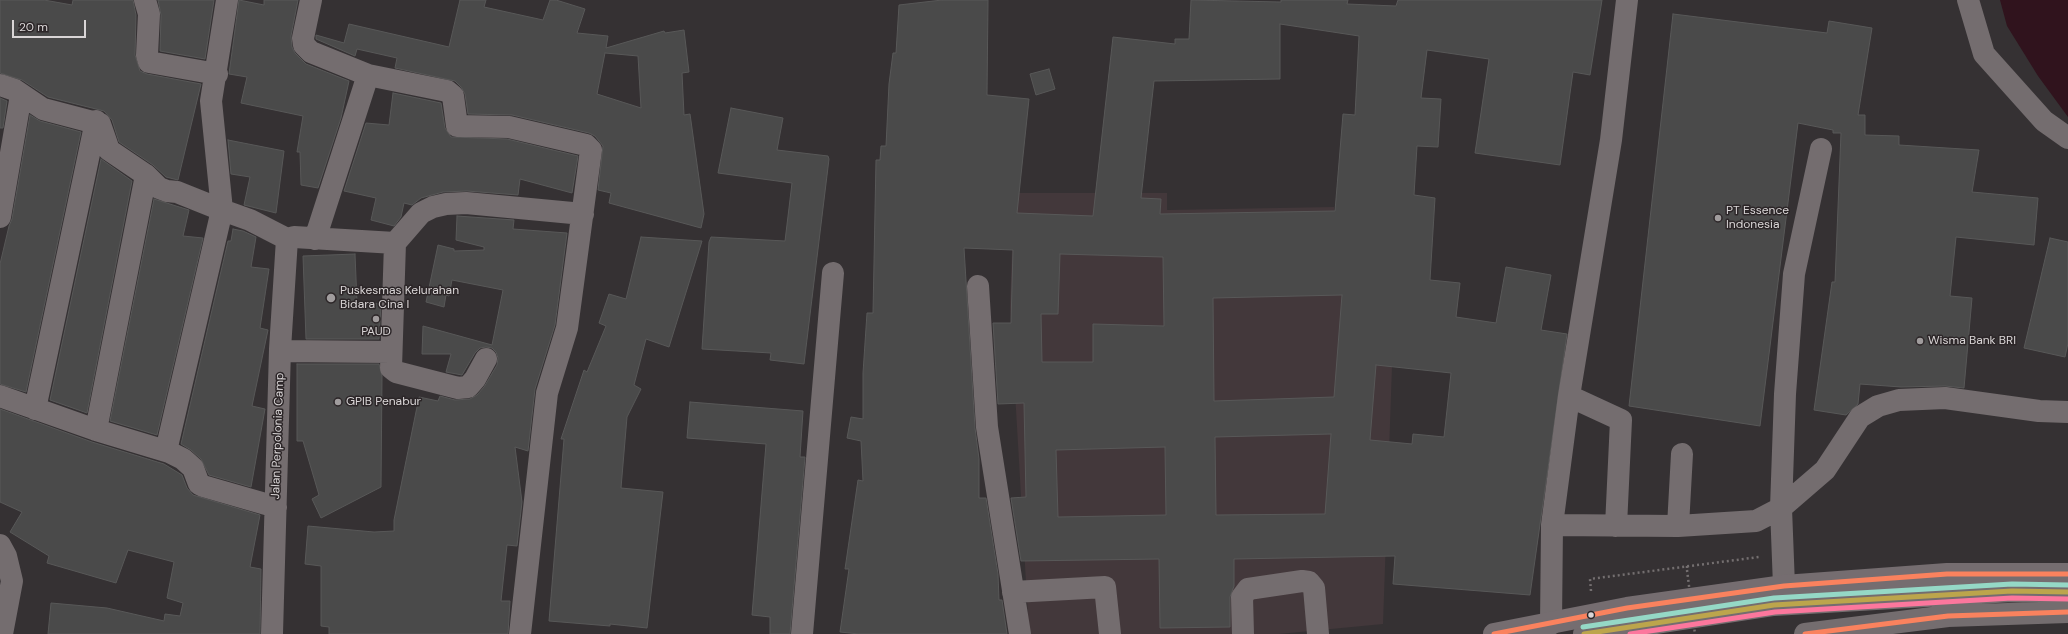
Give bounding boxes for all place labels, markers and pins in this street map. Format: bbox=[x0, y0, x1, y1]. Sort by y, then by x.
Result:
place label: PT Essence Indonesia bbox=[1726, 204, 1789, 232]
marker: PT Essence Indonesia bbox=[1713, 213, 1723, 223]
place label: Puskesmas Kelurahan Bidara Cina I bbox=[340, 284, 459, 312]
marker: Puskesmas Kelurahan Bidara Cina I bbox=[325, 292, 337, 304]
marker: PAUD bbox=[371, 314, 381, 324]
place label: PAUD bbox=[361, 325, 391, 339]
place label: Wisma Bank BRI bbox=[1928, 334, 2016, 348]
marker: Wisma Bank BRI bbox=[1915, 336, 1925, 346]
place label: GPIB Penabur bbox=[346, 395, 421, 409]
marker: GPIB Penabur bbox=[333, 397, 343, 407]
unlabelled marker bbox=[1586, 610, 1596, 620]

